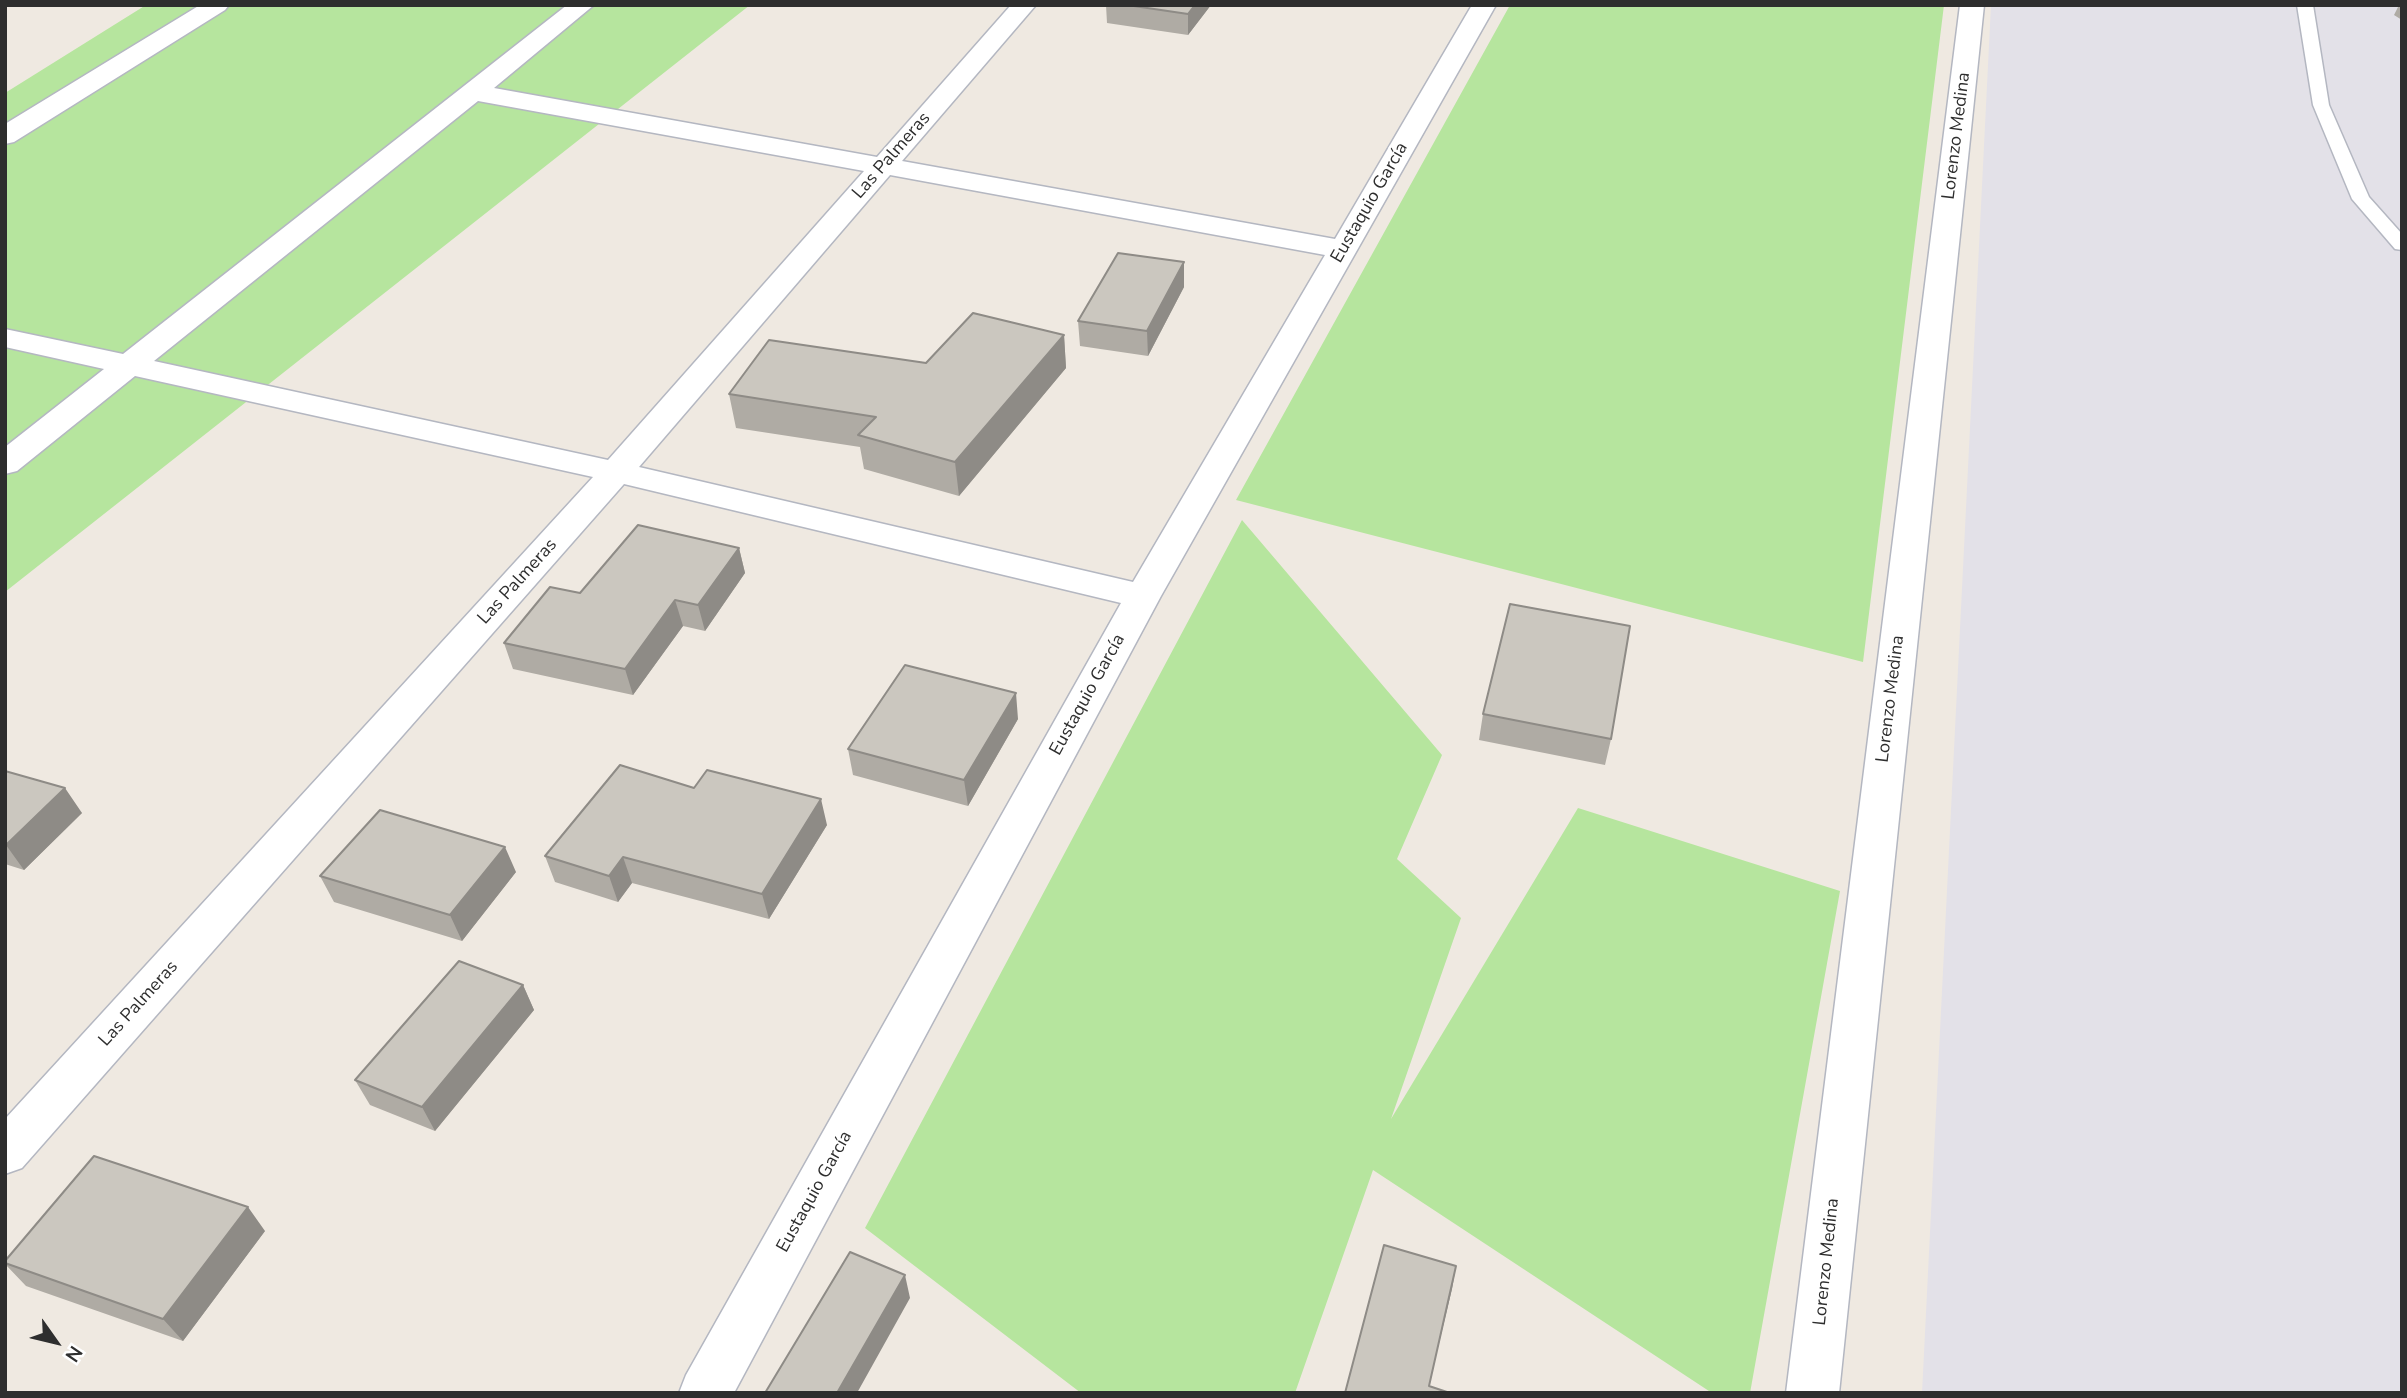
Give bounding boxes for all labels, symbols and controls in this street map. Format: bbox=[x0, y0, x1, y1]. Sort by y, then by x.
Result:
street label: Lorenzo Medina bbox=[1938, 71, 1976, 201]
street label: Las Palmeras bbox=[848, 108, 936, 204]
street label: Eustaquio García bbox=[1327, 139, 1413, 267]
street label: Las Palmeras bbox=[474, 535, 562, 629]
street label: Eustaquio García bbox=[1046, 631, 1130, 759]
street label: Lorenzo Medina bbox=[1872, 634, 1910, 764]
street label: Las Palmeras bbox=[95, 957, 183, 1051]
street label: Eustaquio García bbox=[773, 1128, 857, 1256]
street label: Lorenzo Medina bbox=[1810, 1197, 1844, 1327]
north arrow bbox=[21, 1307, 91, 1377]
text: N bbox=[59, 1341, 88, 1367]

